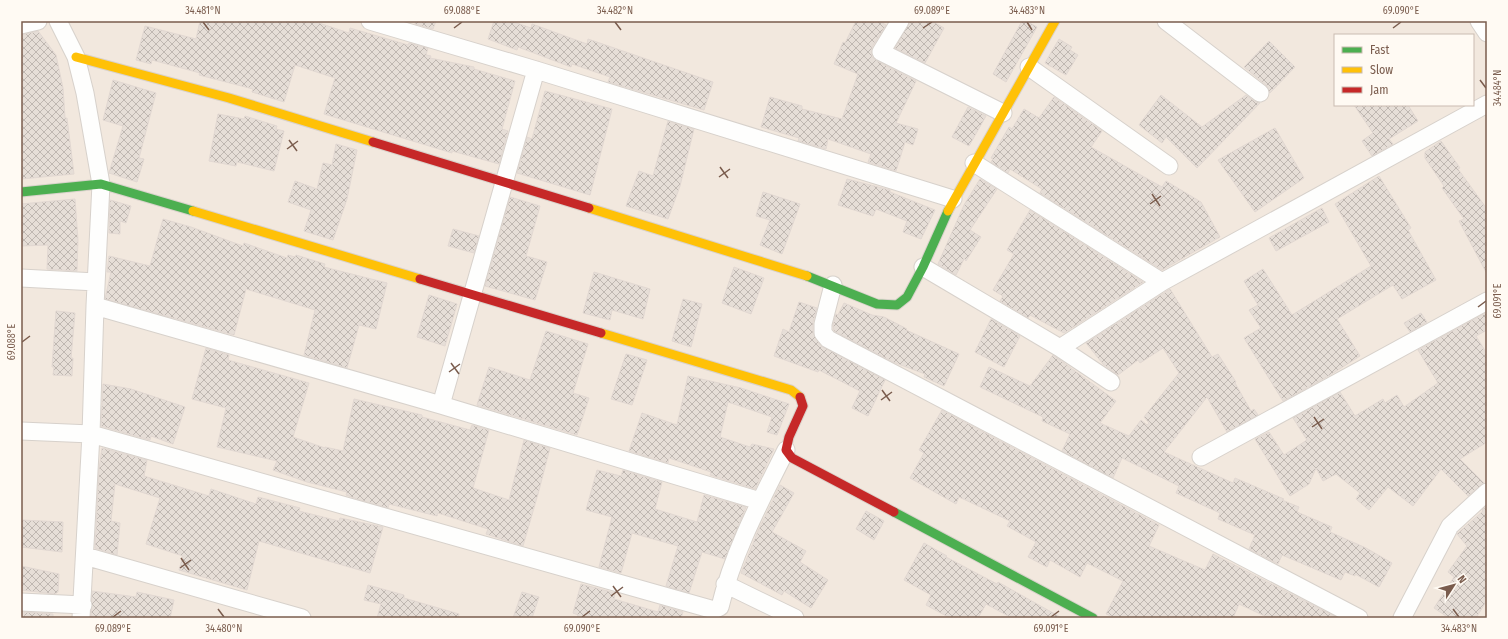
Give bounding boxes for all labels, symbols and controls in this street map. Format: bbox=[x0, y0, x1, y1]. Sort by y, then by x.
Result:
text: 34.481°N bbox=[185, 5, 221, 17]
text: 69.088°E bbox=[444, 5, 480, 17]
text: 34.482°N bbox=[597, 5, 633, 17]
text: 69.089°E bbox=[914, 5, 950, 17]
text: 34.483°N bbox=[1009, 5, 1045, 17]
text: 69.090°E bbox=[1383, 5, 1419, 17]
legend bbox=[1334, 34, 1474, 106]
text: Fast bbox=[1370, 43, 1389, 57]
text: Slow bbox=[1370, 63, 1393, 77]
text: 34.484°N bbox=[1492, 70, 1504, 106]
text: Jam bbox=[1370, 83, 1388, 97]
text: 69.091°E bbox=[1492, 283, 1504, 318]
text: 69.088°E bbox=[6, 324, 18, 360]
north arrow bbox=[1434, 565, 1474, 605]
text: N bbox=[1454, 573, 1469, 586]
text: 69.089°E bbox=[95, 623, 131, 635]
text: 34.480°N bbox=[206, 623, 242, 635]
text: 69.090°E bbox=[564, 623, 600, 635]
text: 69.091°E bbox=[1034, 623, 1069, 635]
text: 34.483°N bbox=[1441, 623, 1477, 635]

